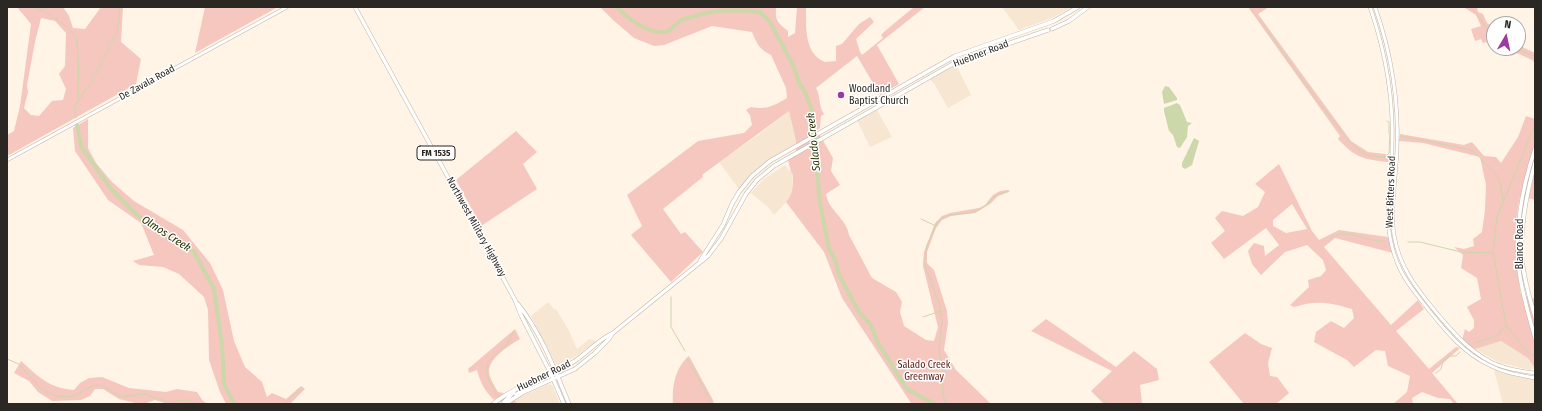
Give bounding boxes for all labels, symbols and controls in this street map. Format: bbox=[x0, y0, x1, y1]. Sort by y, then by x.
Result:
north arrow bbox=[1486, 16, 1526, 56]
text: N bbox=[1504, 18, 1512, 32]
street label: Huebner Road bbox=[952, 38, 1010, 70]
street label: De Zavala Road bbox=[117, 63, 177, 103]
place label: Woodland Baptist Church bbox=[849, 83, 909, 106]
marker: Woodland Baptist Church bbox=[836, 90, 846, 100]
water label: Salado Creek bbox=[804, 112, 824, 172]
road number: FM 1535 bbox=[417, 146, 455, 160]
street label: West Bitters Road bbox=[1384, 156, 1398, 228]
street label: Northwest Military Highway bbox=[444, 175, 508, 279]
water label: Olmos Creek bbox=[139, 213, 193, 255]
street label: Blanco Road bbox=[1514, 219, 1526, 269]
street label: Huebner Road bbox=[515, 358, 573, 394]
park label: Salado Creek Greenway bbox=[898, 359, 950, 382]

